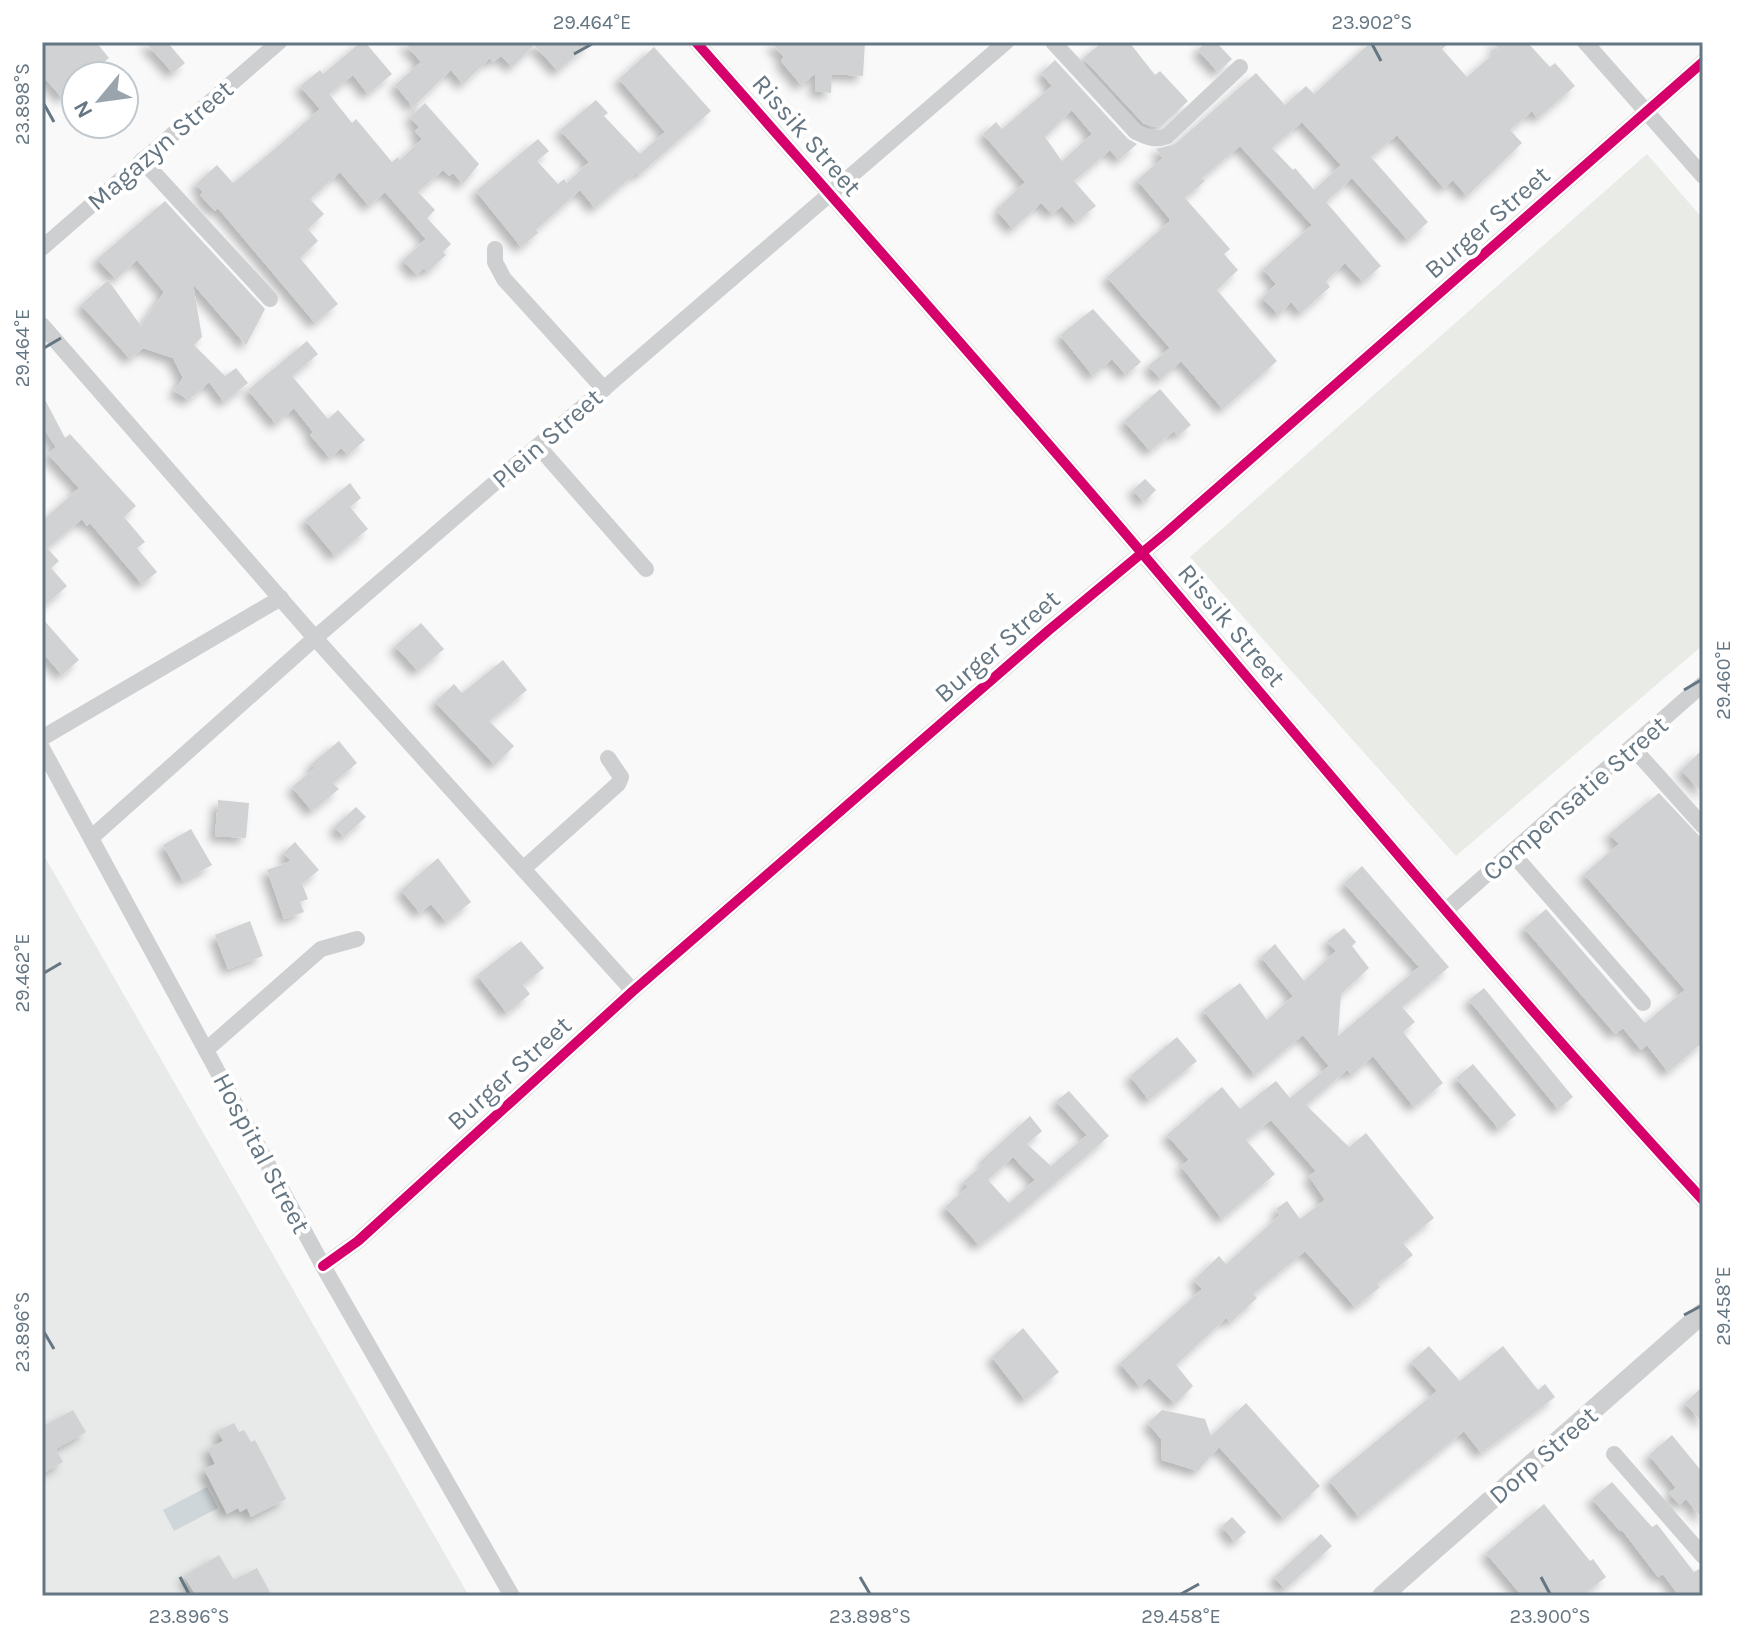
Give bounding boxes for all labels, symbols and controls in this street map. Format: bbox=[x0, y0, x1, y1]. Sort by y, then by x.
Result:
text: 29.464°E bbox=[553, 11, 631, 34]
text: 23.902°S bbox=[1332, 11, 1412, 34]
north arrow bbox=[60, 60, 140, 140]
text: 23.898°S bbox=[11, 63, 34, 145]
street label: Rissik Street bbox=[745, 68, 868, 203]
street label: Magazyn Street bbox=[81, 74, 240, 217]
text: N bbox=[68, 96, 99, 122]
street label: Burger Street bbox=[1418, 159, 1556, 285]
text: 29.464°E bbox=[11, 309, 34, 387]
street label: Plein Street bbox=[486, 382, 609, 495]
street label: Rissik Street bbox=[1171, 558, 1292, 693]
street label: Burger Street bbox=[928, 583, 1066, 709]
text: 29.460°E bbox=[1712, 640, 1735, 720]
street label: Compensatie Street bbox=[1476, 709, 1674, 887]
text: 29.462°E bbox=[11, 933, 34, 1013]
street label: Burger Street bbox=[441, 1010, 578, 1137]
street label: Hospital Street bbox=[206, 1068, 317, 1239]
text: 29.458°E bbox=[1712, 1266, 1735, 1346]
text: 23.896°S bbox=[11, 1291, 34, 1373]
street label: Dorp Street bbox=[1483, 1400, 1604, 1511]
text: 23.896°S bbox=[148, 1605, 230, 1628]
text: 23.898°S bbox=[829, 1605, 911, 1628]
text: 29.458°E bbox=[1141, 1605, 1221, 1628]
text: 23.900°S bbox=[1509, 1605, 1591, 1628]

